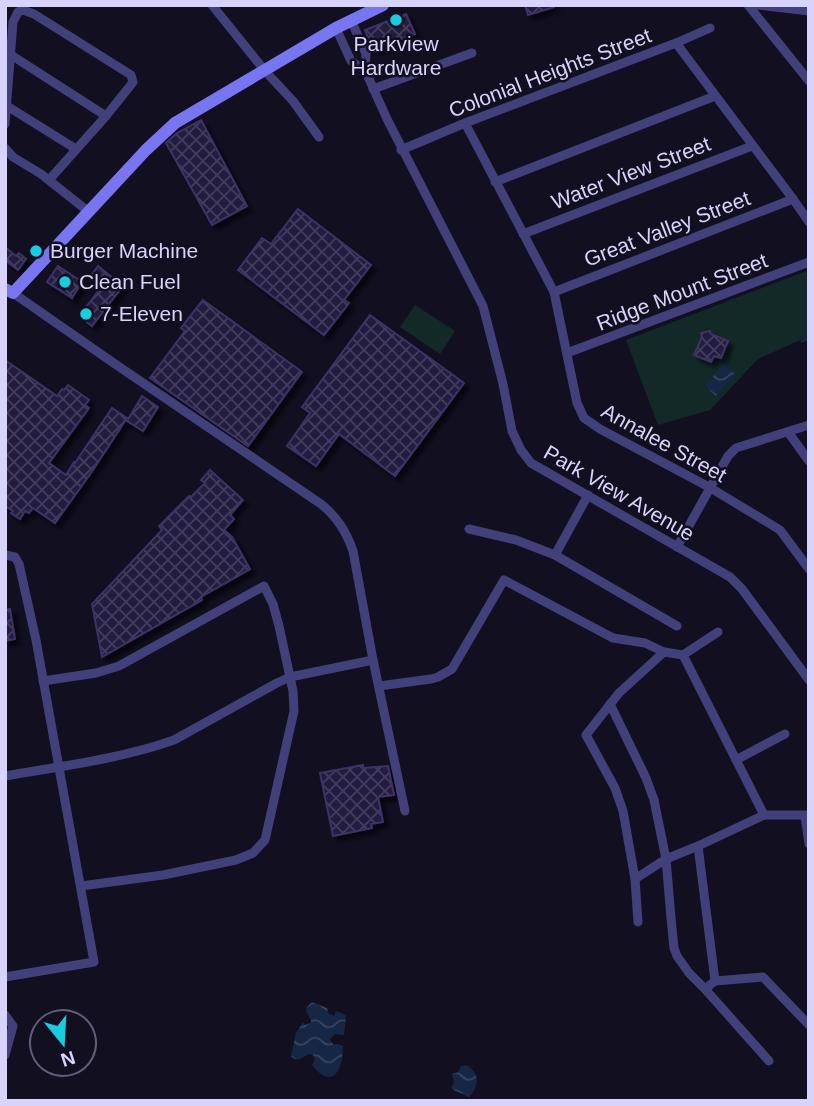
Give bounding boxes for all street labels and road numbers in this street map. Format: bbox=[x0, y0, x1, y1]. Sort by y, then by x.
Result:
street label: Colonial Heights Street bbox=[445, 23, 654, 122]
street label: Water View Street bbox=[548, 132, 714, 213]
street label: Great Valley Street bbox=[581, 186, 753, 271]
street label: Ridge Mount Street bbox=[593, 248, 771, 335]
street label: Annalee Street bbox=[598, 399, 731, 486]
street label: Park View Avenue bbox=[540, 440, 698, 545]

